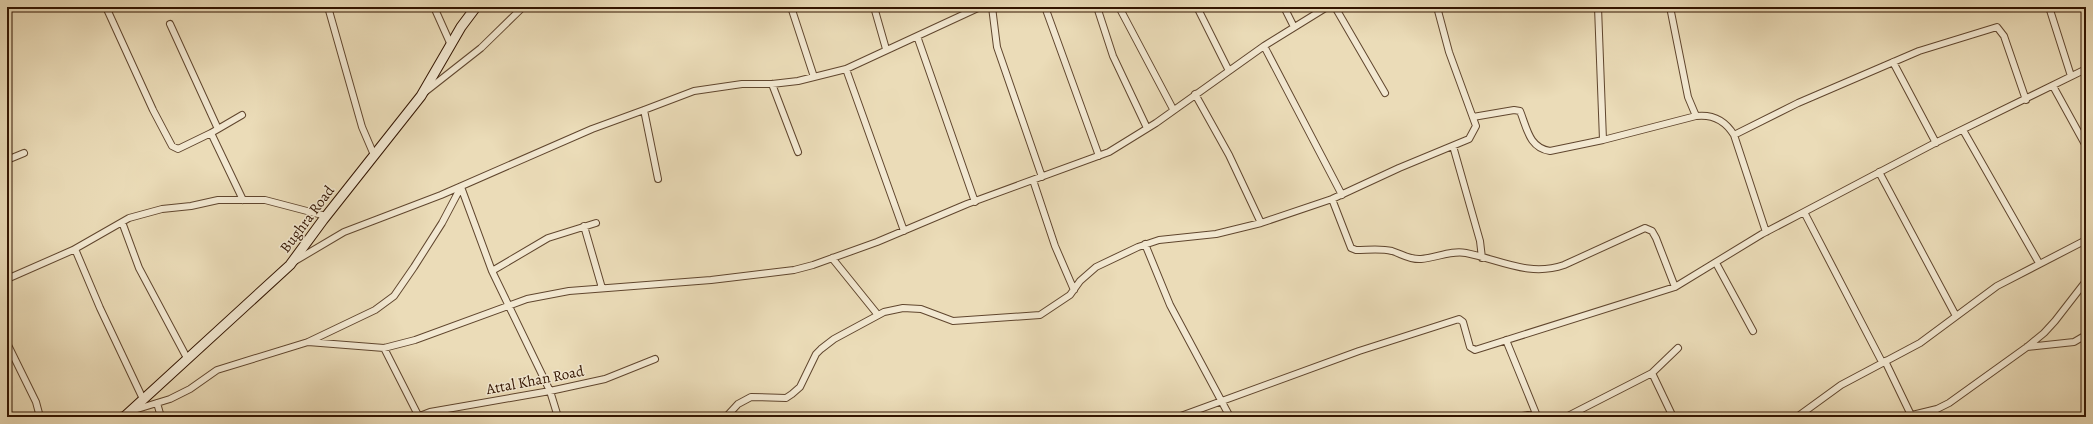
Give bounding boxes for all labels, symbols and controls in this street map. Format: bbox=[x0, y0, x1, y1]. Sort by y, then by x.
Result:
street label: Bughra Road bbox=[275, 181, 339, 257]
street label: Attal Khan Road bbox=[483, 361, 586, 399]

